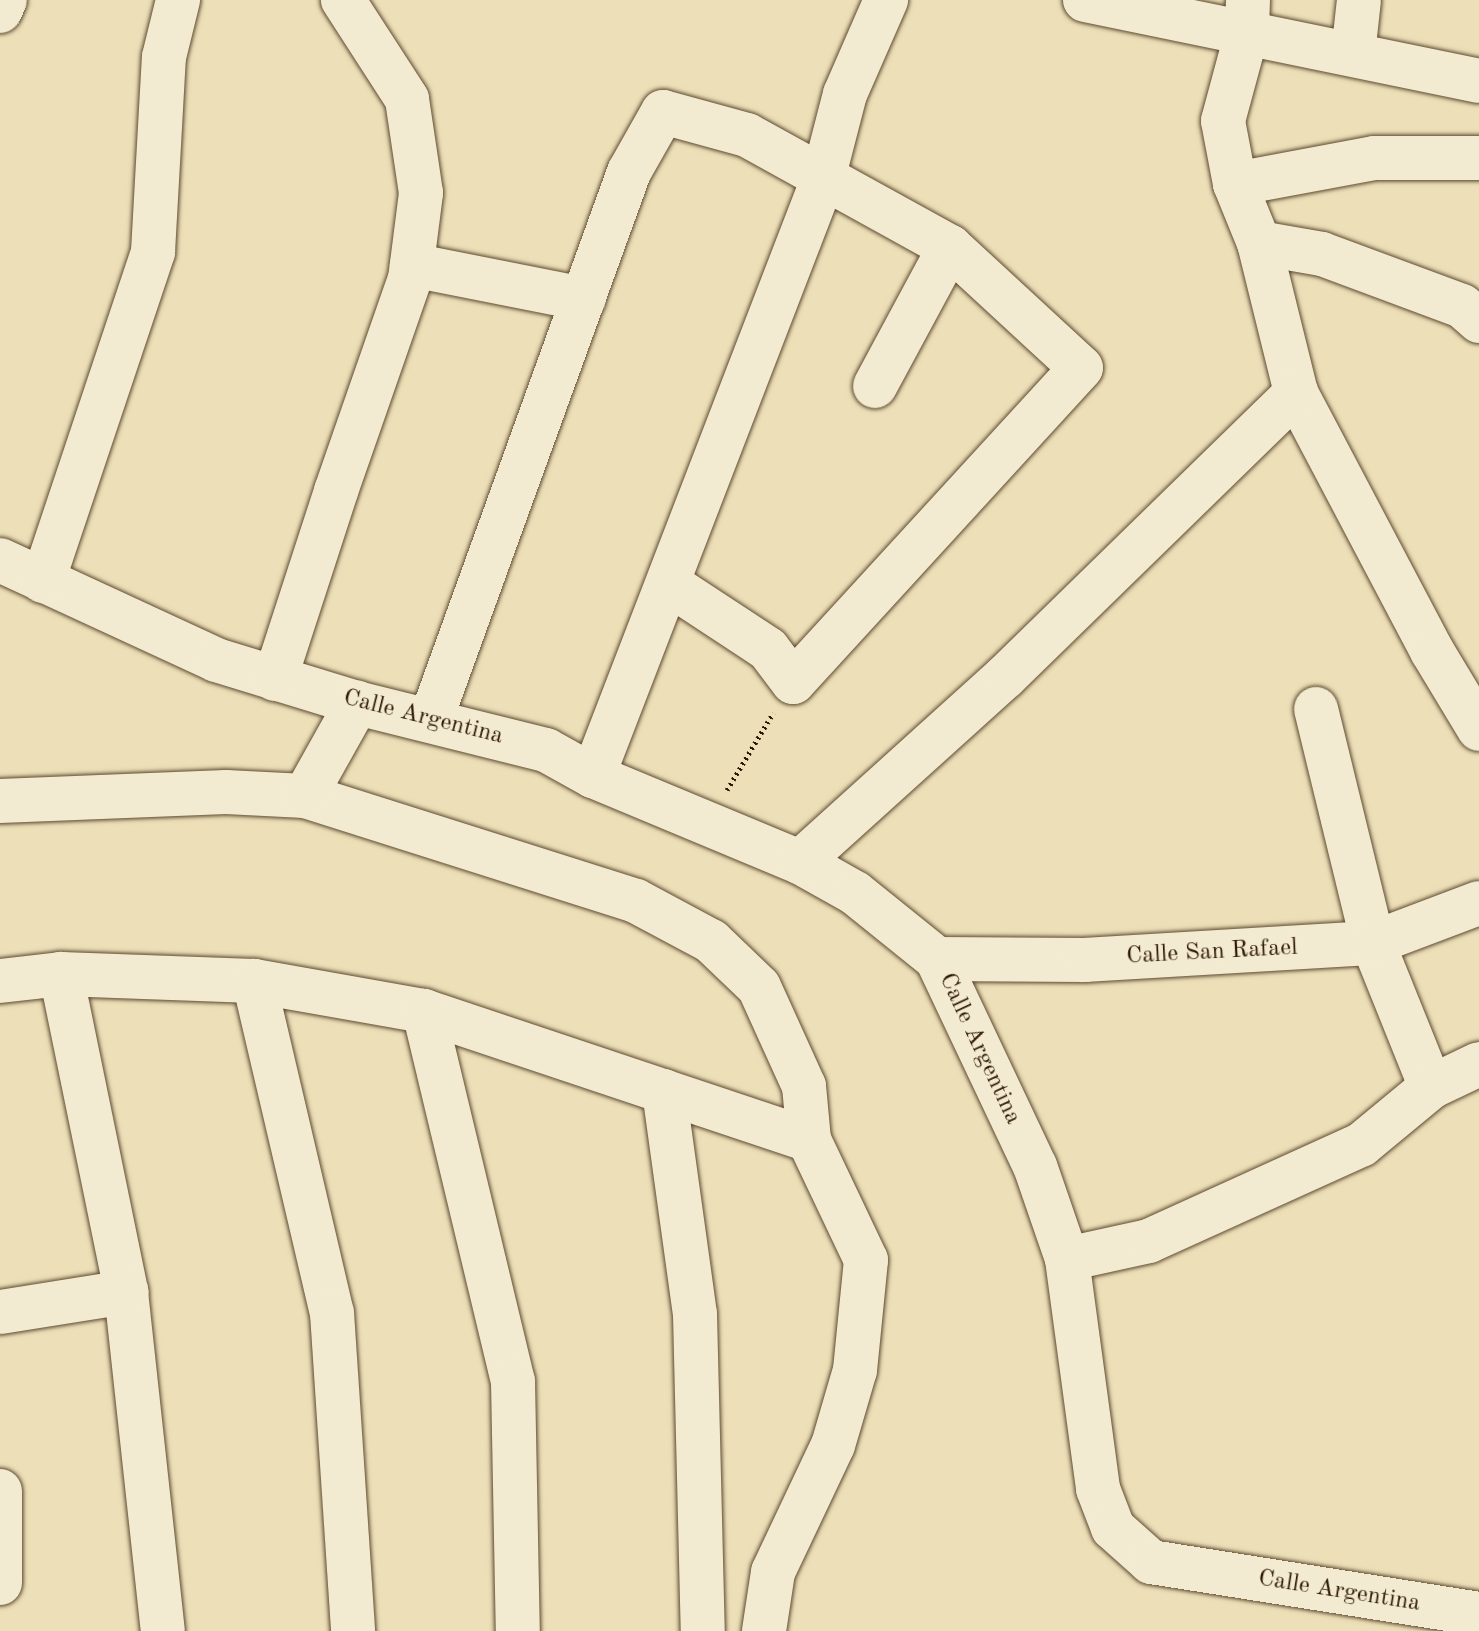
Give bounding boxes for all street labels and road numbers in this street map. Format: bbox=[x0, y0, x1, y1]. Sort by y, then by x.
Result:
street label: Calle Argentina bbox=[340, 684, 506, 752]
street label: Calle San Rafael bbox=[1126, 934, 1298, 972]
street label: Calle Argentina bbox=[931, 969, 1027, 1129]
street label: Calle Argentina bbox=[1256, 1565, 1422, 1619]

